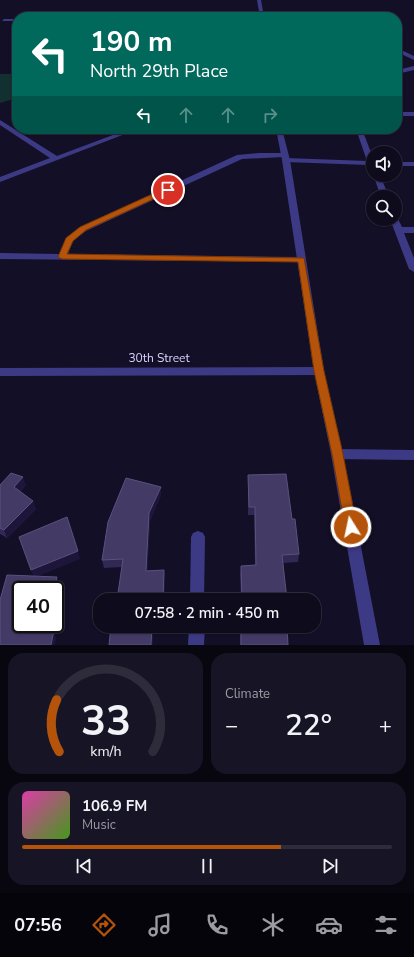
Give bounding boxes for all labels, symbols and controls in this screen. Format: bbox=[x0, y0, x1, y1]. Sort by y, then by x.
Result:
text: 190 m bbox=[90, 23, 173, 61]
icon: left bbox=[24, 28, 76, 80]
text: North 29th Place bbox=[90, 59, 228, 83]
icon: left bbox=[133, 104, 155, 126]
icon: ahead bbox=[175, 104, 197, 126]
icon: ahead bbox=[217, 104, 239, 126]
icon: right bbox=[259, 104, 281, 126]
map controls bbox=[366, 146, 402, 226]
button: sound bbox=[366, 146, 402, 182]
pin bbox=[151, 173, 185, 207]
icon: arrive bbox=[157, 179, 179, 201]
button: search bbox=[366, 190, 402, 226]
street label: 30th Street bbox=[128, 350, 190, 366]
position arrow bbox=[330, 506, 372, 548]
speed limit sign: 40 bbox=[12, 581, 64, 633]
text: 07:58 · 2 min · 450 m bbox=[135, 603, 279, 623]
text: Climate bbox=[225, 685, 270, 703]
text: 33 bbox=[81, 692, 130, 749]
text: 22° bbox=[285, 705, 332, 746]
text: − bbox=[225, 711, 238, 741]
text: + bbox=[379, 711, 392, 741]
text: km/h bbox=[90, 741, 121, 760]
text: 106.9 FM bbox=[82, 796, 147, 816]
text: Music bbox=[82, 816, 116, 834]
icon: previous bbox=[73, 855, 95, 877]
icon: pause bbox=[196, 855, 218, 877]
icon: next bbox=[319, 855, 341, 877]
icon: directions bbox=[90, 911, 118, 939]
icon: music bbox=[146, 911, 174, 939]
icon: phone bbox=[203, 911, 231, 939]
icon: climate bbox=[259, 911, 287, 939]
icon: car bbox=[315, 911, 343, 939]
icon: filters bbox=[372, 911, 400, 939]
text: 07:56 bbox=[14, 913, 62, 937]

